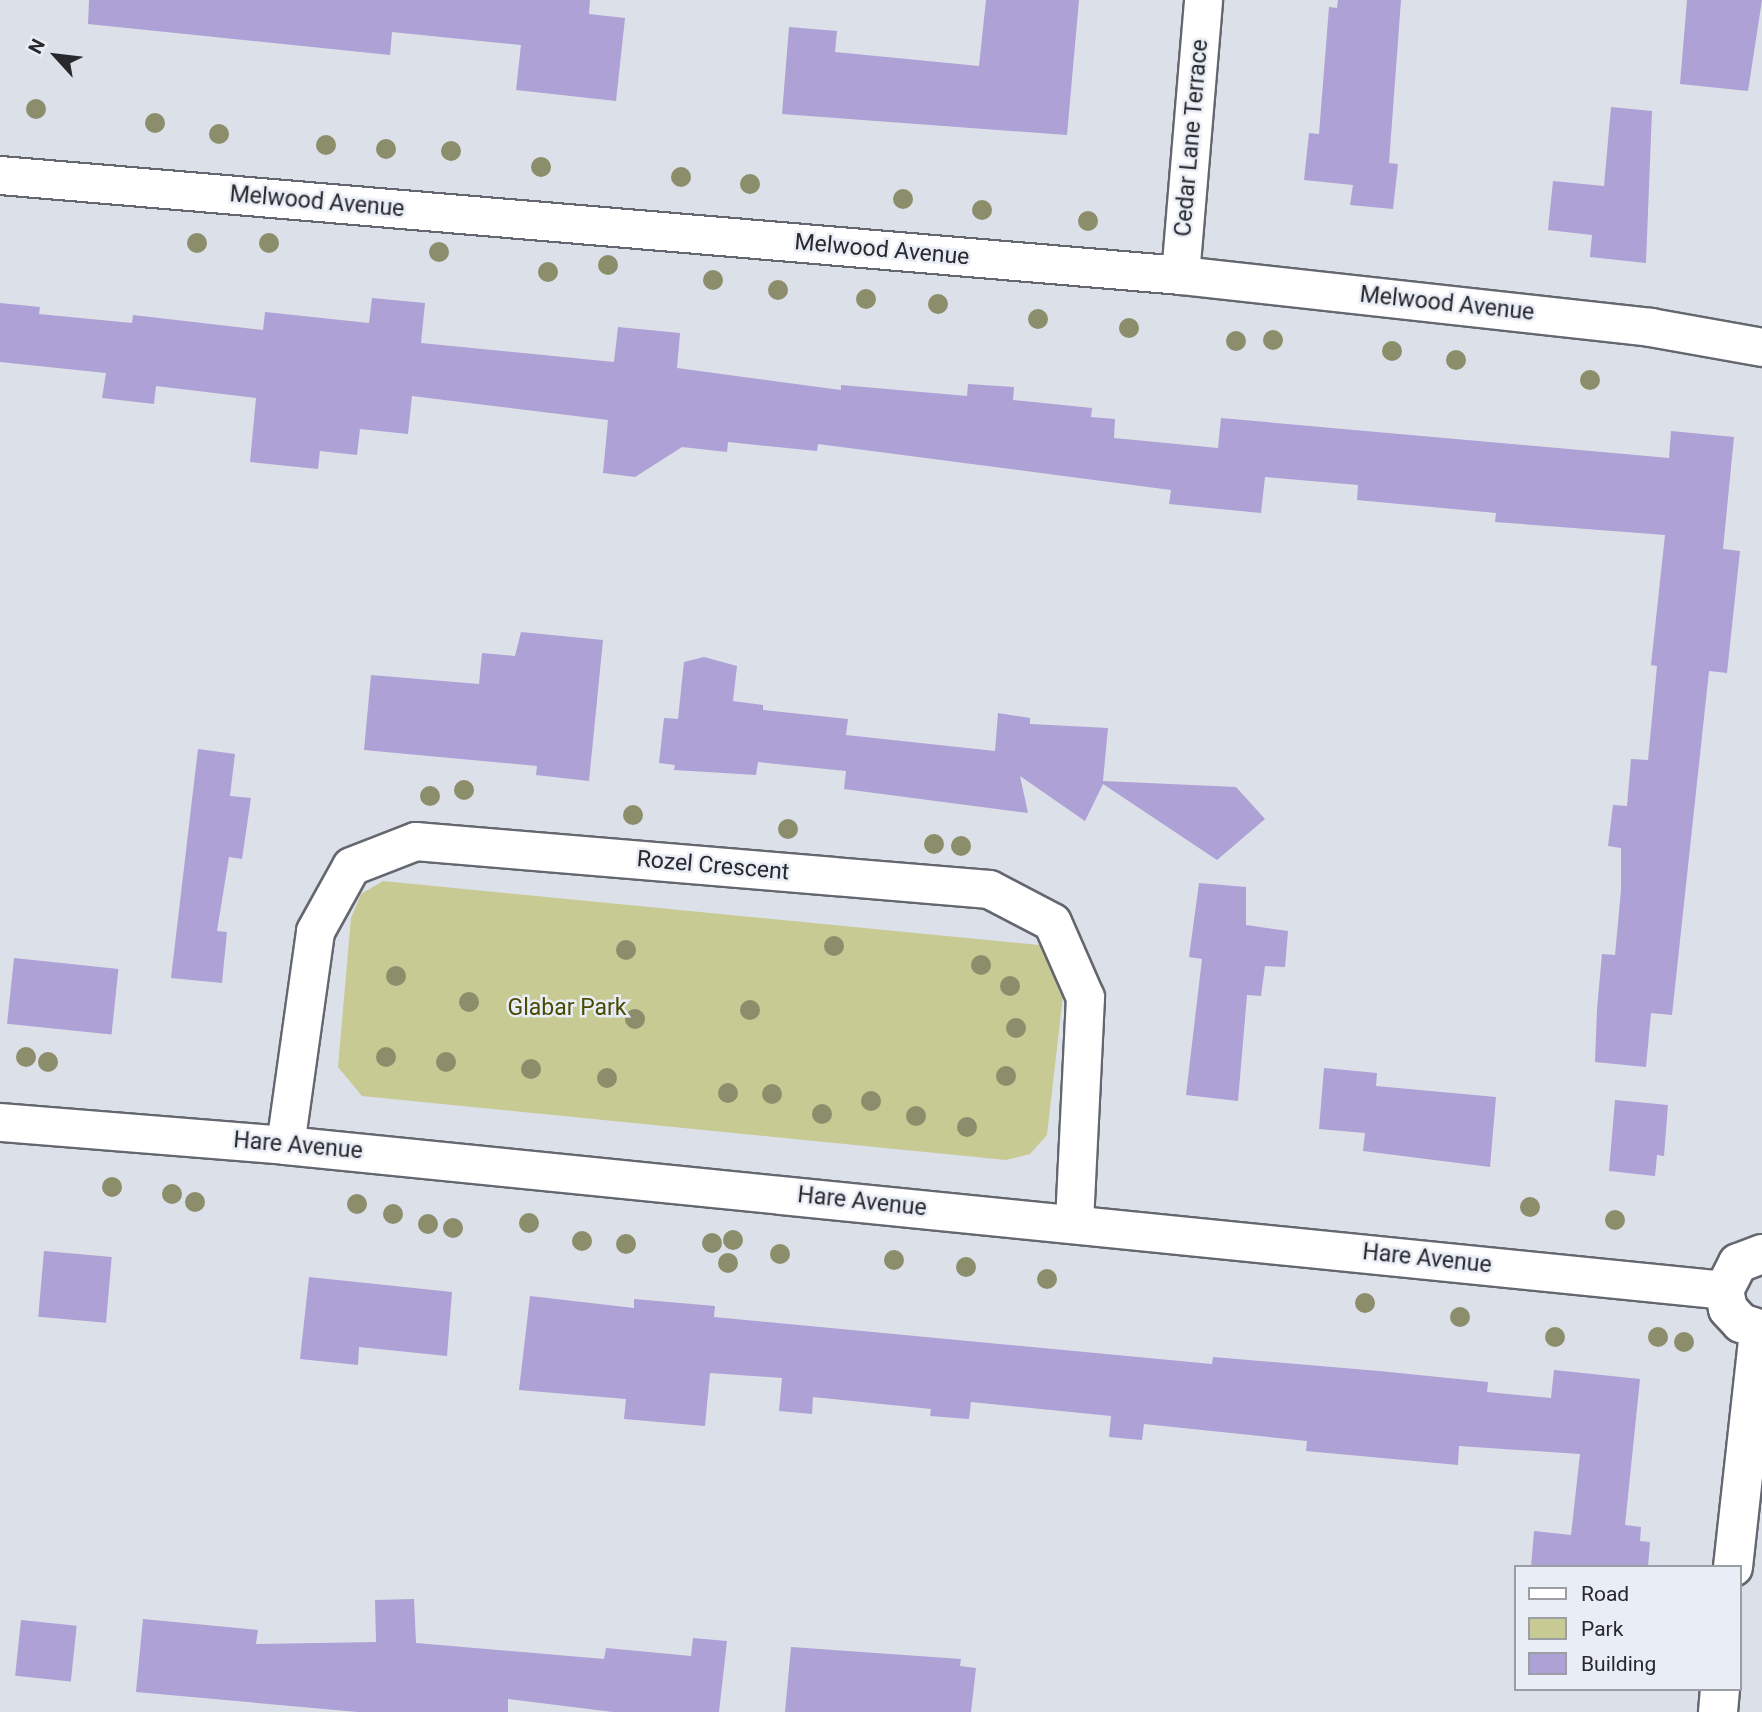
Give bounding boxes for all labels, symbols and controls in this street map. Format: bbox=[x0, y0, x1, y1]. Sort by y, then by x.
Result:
north arrow bbox=[21, 21, 91, 91]
text: N bbox=[24, 35, 50, 57]
street label: Cedar Lane Terrace bbox=[1170, 38, 1214, 238]
street label: Melwood Avenue bbox=[228, 181, 406, 223]
street label: Melwood Avenue bbox=[793, 229, 971, 271]
street label: Melwood Avenue bbox=[1358, 281, 1536, 327]
street label: Rozel Crescent bbox=[636, 846, 790, 886]
park label: Glabar Park bbox=[507, 994, 627, 1022]
street label: Hare Avenue bbox=[232, 1127, 364, 1165]
street label: Hare Avenue bbox=[796, 1182, 928, 1222]
street label: Hare Avenue bbox=[1361, 1239, 1493, 1279]
legend bbox=[1514, 1565, 1741, 1691]
text: Road bbox=[1581, 1582, 1629, 1606]
text: Park bbox=[1581, 1617, 1623, 1641]
text: Building bbox=[1581, 1652, 1656, 1676]

